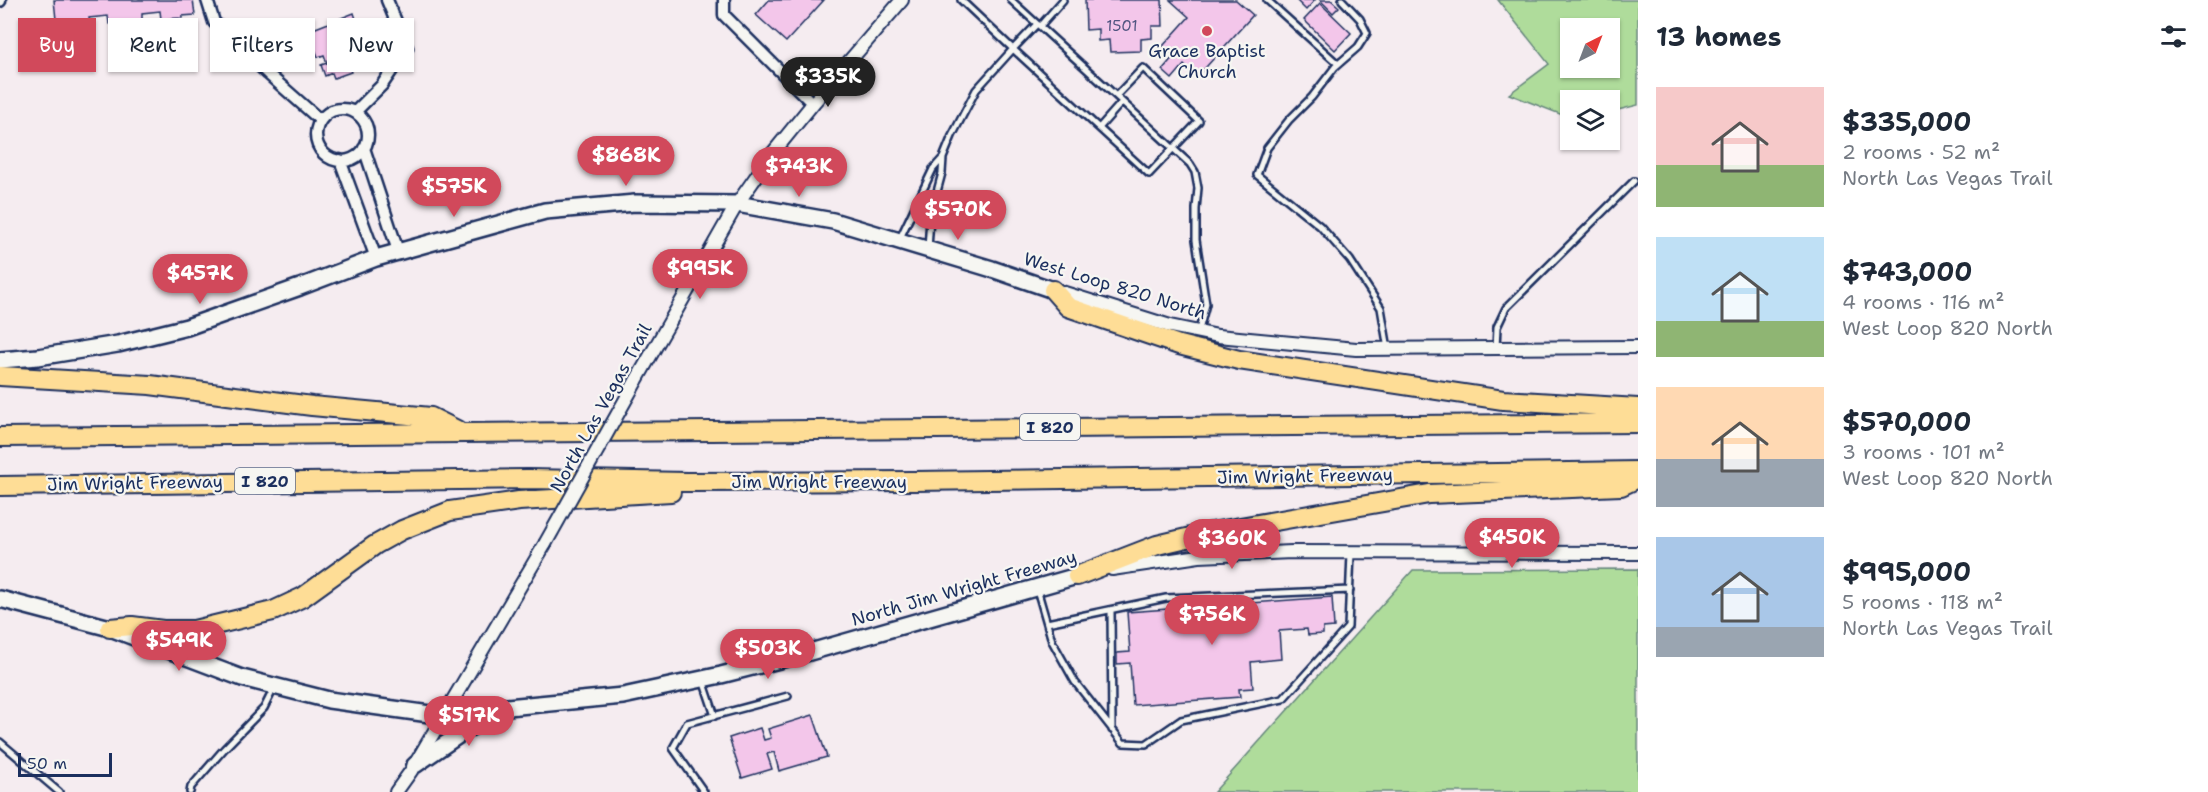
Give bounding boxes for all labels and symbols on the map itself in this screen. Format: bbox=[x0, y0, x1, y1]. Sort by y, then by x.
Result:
house number: 1501 bbox=[1106, 16, 1138, 36]
north arrow bbox=[1560, 18, 1620, 78]
marker: Grace Baptist Church bbox=[1200, 24, 1214, 38]
place label: Grace Baptist Church bbox=[1148, 39, 1266, 84]
pin: $335K bbox=[786, 57, 870, 108]
pin: $868K bbox=[584, 136, 668, 187]
pin: $743K bbox=[757, 147, 841, 198]
pin: $575K bbox=[412, 167, 496, 218]
pin: $570K bbox=[916, 190, 1000, 241]
street label: West Loop 820 North bbox=[1021, 247, 1209, 325]
pin: $995K bbox=[658, 249, 742, 300]
pin: $457K bbox=[158, 254, 242, 305]
street label: North Las Vegas Trail bbox=[545, 319, 658, 497]
road number: I 820 bbox=[1020, 414, 1080, 440]
street label: Jim Wright Freeway bbox=[1217, 462, 1393, 490]
road number: I 820 bbox=[235, 468, 295, 494]
street label: Jim Wright Freeway bbox=[47, 469, 223, 497]
street label: Jim Wright Freeway bbox=[731, 470, 907, 494]
pin: $450K bbox=[1470, 518, 1554, 569]
pin: $360K bbox=[1190, 519, 1274, 570]
street label: North Jim Wright Freeway bbox=[849, 544, 1079, 632]
pin: $756K bbox=[1170, 595, 1254, 646]
pin: $549K bbox=[137, 621, 221, 672]
pin: $503K bbox=[726, 629, 810, 680]
pin: $517K bbox=[427, 696, 511, 747]
scale bar bbox=[18, 750, 112, 778]

